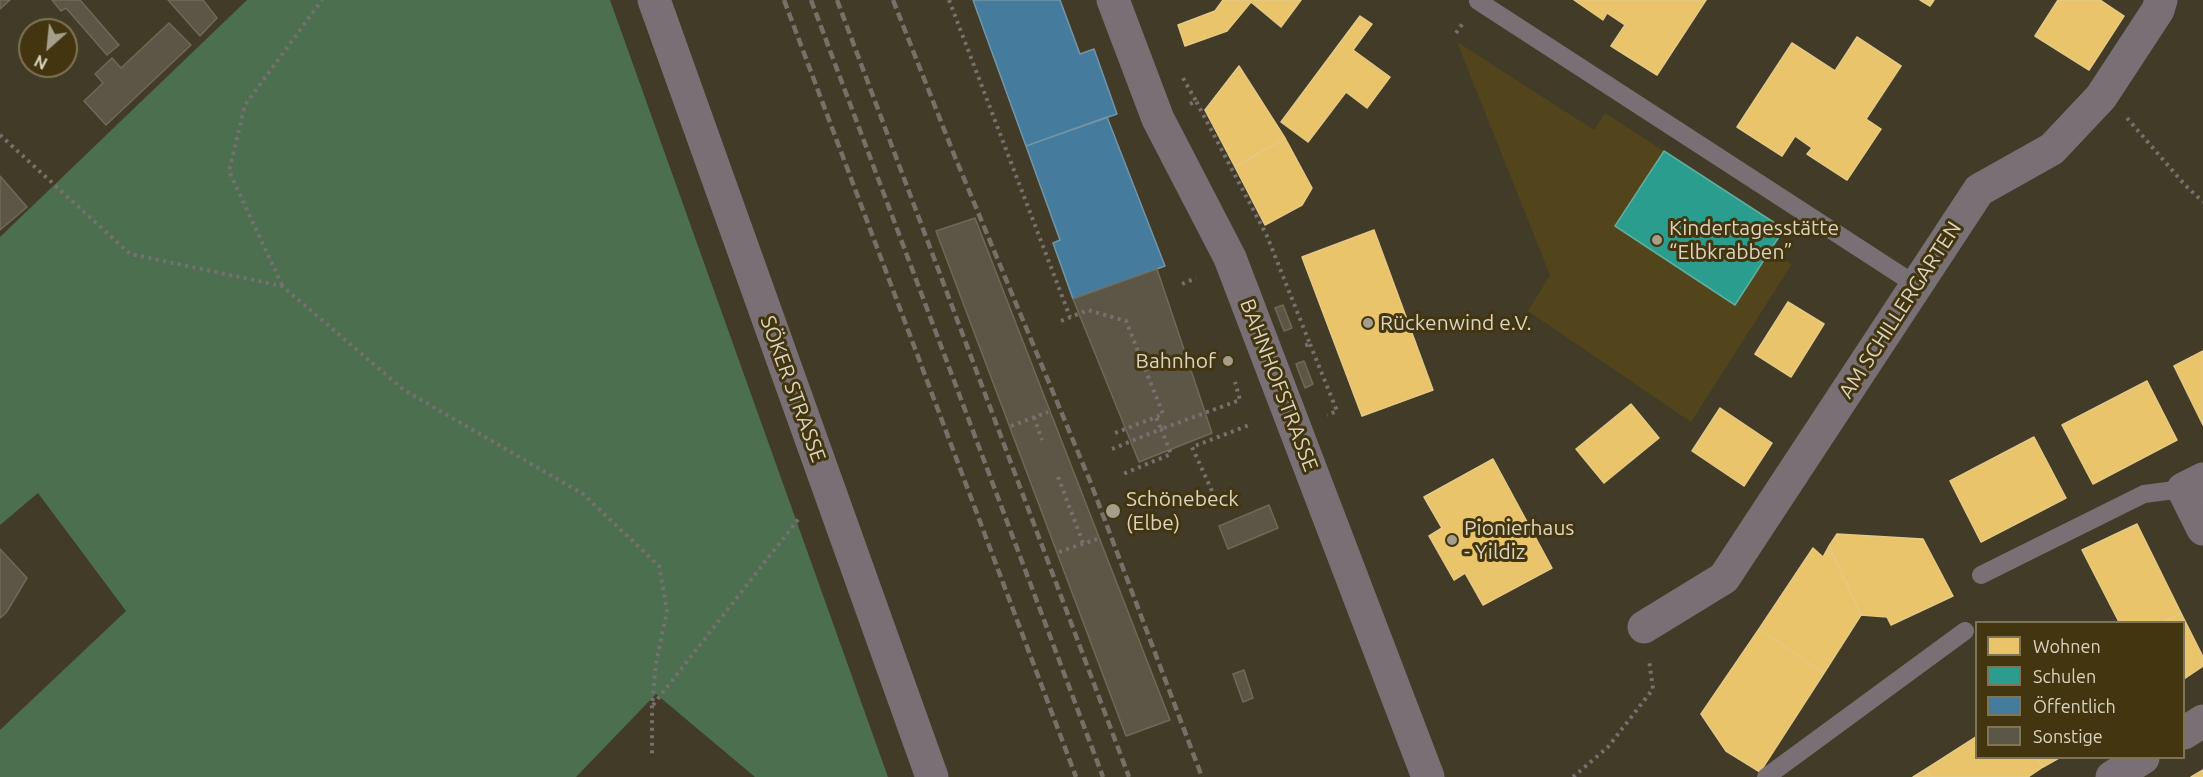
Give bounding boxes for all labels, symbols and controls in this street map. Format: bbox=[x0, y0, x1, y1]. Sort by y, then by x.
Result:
north arrow bbox=[18, 18, 78, 78]
text: N bbox=[31, 52, 50, 73]
place label: Kindertagesstätte “Elbkrabben” bbox=[1669, 215, 1839, 265]
street label: AM SCHILLERGARTEN bbox=[1833, 217, 1967, 403]
marker: Kindertagesstätte “Elbkrabben” bbox=[1650, 233, 1664, 247]
street label: BAHNHOFSTRASSE bbox=[1235, 295, 1323, 475]
place label: Rückenwind e.V. bbox=[1380, 310, 1532, 336]
street label: SÖKER STRASSE bbox=[755, 312, 831, 466]
marker: Rückenwind e.V. bbox=[1361, 316, 1375, 330]
place label: Bahnhof bbox=[1136, 348, 1216, 374]
marker: Bahnhof bbox=[1221, 354, 1235, 368]
place label: Schönebeck (Elbe) bbox=[1126, 486, 1239, 536]
marker: Schönebeck (Elbe) bbox=[1104, 502, 1122, 520]
place label: Pionierhaus - Yildiz bbox=[1464, 515, 1574, 565]
marker: Pionierhaus - Yildiz bbox=[1445, 533, 1459, 547]
legend bbox=[1975, 621, 2185, 759]
text: Wohnen bbox=[2033, 636, 2101, 656]
text: Schulen bbox=[2033, 666, 2096, 686]
text: Öffentlich bbox=[2033, 696, 2116, 716]
text: Sonstige bbox=[2033, 726, 2103, 746]

